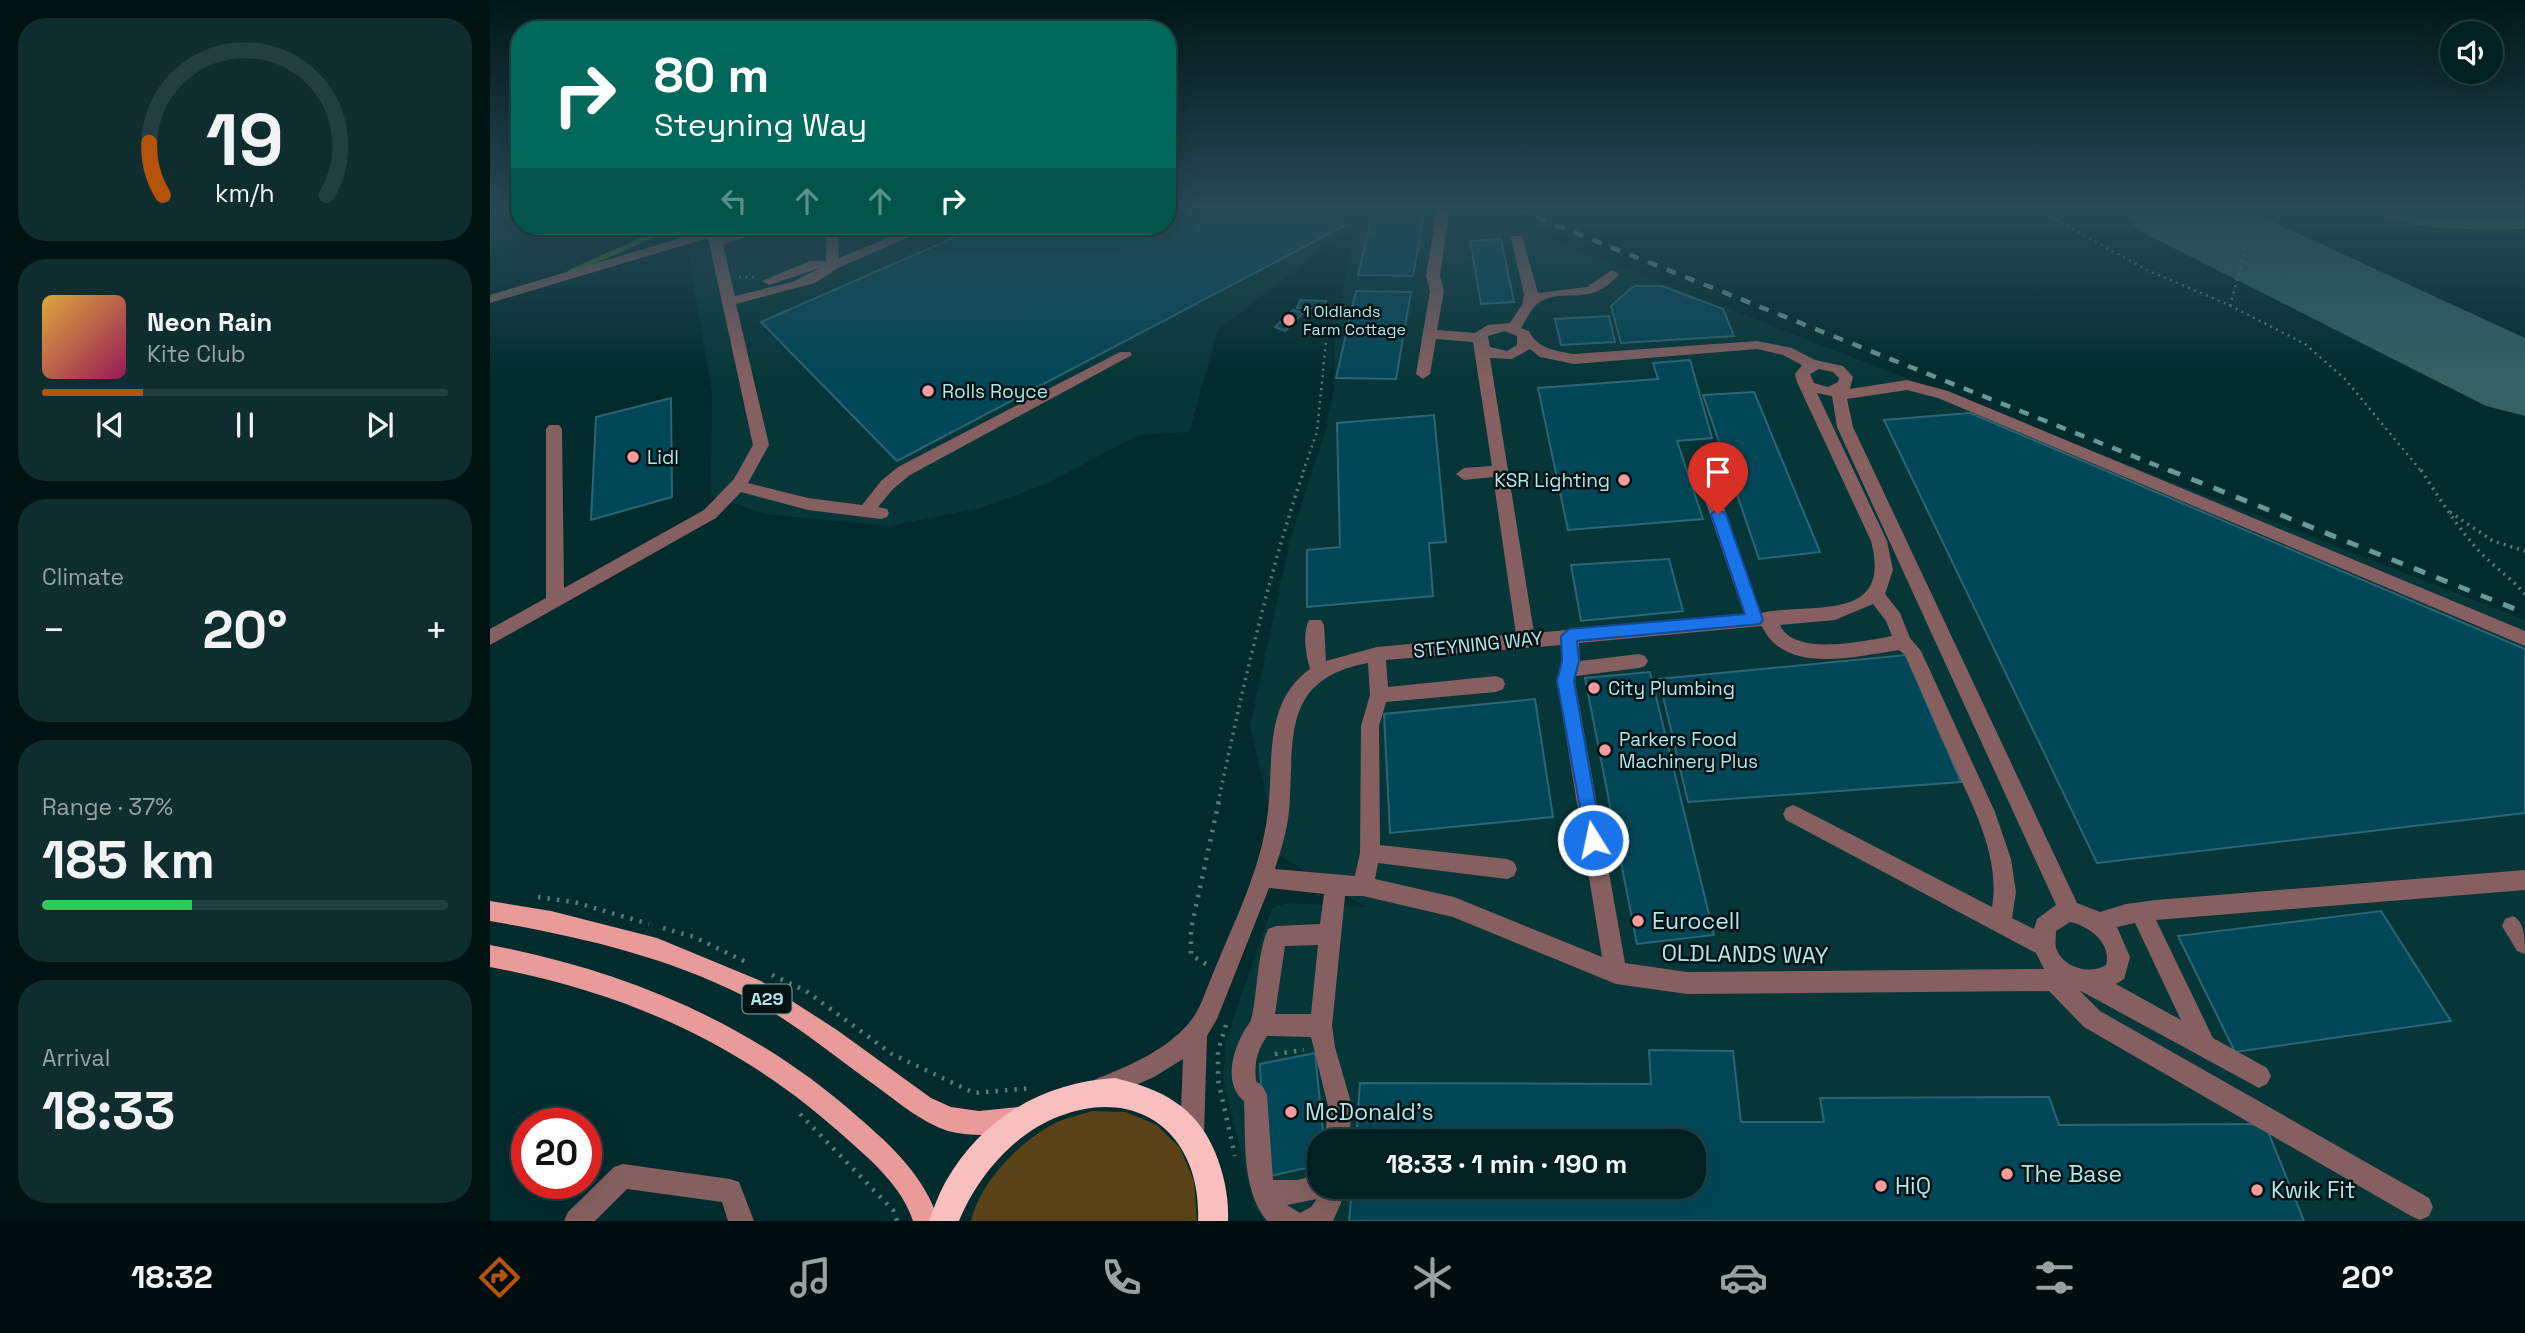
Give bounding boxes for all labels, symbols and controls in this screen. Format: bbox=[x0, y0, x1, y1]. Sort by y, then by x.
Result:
map controls bbox=[2440, 21, 2503, 84]
button: sound bbox=[2440, 21, 2503, 84]
text: 80 m bbox=[654, 44, 769, 106]
icon: right bbox=[539, 49, 630, 140]
text: 19 bbox=[206, 94, 284, 187]
text: Steyning Way bbox=[654, 105, 867, 145]
text: km/h bbox=[215, 177, 275, 209]
icon: left bbox=[715, 182, 753, 220]
icon: ahead bbox=[788, 182, 826, 220]
icon: ahead bbox=[861, 182, 899, 220]
icon: right bbox=[934, 182, 972, 220]
place label: 1 Oldlands Farm Cottage bbox=[1303, 301, 1406, 340]
text: Neon Rain bbox=[147, 305, 272, 339]
marker: 1 Oldlands Farm Cottage bbox=[1281, 312, 1297, 328]
text: Kite Club bbox=[147, 339, 246, 369]
place label: Rolls Royce bbox=[942, 379, 1048, 404]
marker: Rolls Royce bbox=[920, 383, 936, 399]
icon: previous bbox=[91, 406, 129, 444]
icon: pause bbox=[226, 406, 264, 444]
icon: next bbox=[361, 406, 399, 444]
pin bbox=[1688, 442, 1748, 514]
place label: Lidl bbox=[647, 445, 679, 470]
marker: Lidl bbox=[625, 449, 641, 465]
icon: arrive bbox=[1699, 453, 1737, 491]
place label: KSR Lighting bbox=[1494, 468, 1610, 493]
marker: KSR Lighting bbox=[1616, 472, 1632, 488]
text: Climate bbox=[42, 562, 124, 592]
text: 20° bbox=[202, 597, 288, 663]
text: − bbox=[42, 606, 66, 654]
text: + bbox=[424, 606, 448, 654]
street label: STEYNING WAY bbox=[1412, 625, 1544, 664]
place label: City Plumbing bbox=[1608, 676, 1735, 701]
marker: City Plumbing bbox=[1586, 680, 1602, 696]
place label: Parkers Food Machinery Plus bbox=[1619, 727, 1758, 774]
marker: Parkers Food Machinery Plus bbox=[1597, 742, 1613, 758]
text: Range · 37% bbox=[42, 792, 173, 822]
position arrow bbox=[1556, 803, 1630, 877]
text: 185 km bbox=[42, 827, 215, 893]
place label: Eurocell bbox=[1652, 906, 1740, 936]
marker: Eurocell bbox=[1630, 913, 1646, 929]
street label: OLDLANDS WAY bbox=[1661, 938, 1829, 970]
road number: A29 bbox=[742, 984, 792, 1014]
text: Arrival bbox=[42, 1043, 110, 1073]
text: 18:33 bbox=[42, 1078, 175, 1144]
place label: McDonald's bbox=[1305, 1097, 1434, 1127]
marker: McDonald's bbox=[1283, 1104, 1299, 1120]
speed limit sign: 20 bbox=[511, 1108, 602, 1199]
text: 18:33 · 1 min · 190 m bbox=[1386, 1147, 1627, 1181]
place label: The Base bbox=[2021, 1159, 2122, 1189]
marker: The Base bbox=[1999, 1166, 2015, 1182]
place label: HiQ bbox=[1895, 1171, 1931, 1201]
place label: Kwik Fit bbox=[2271, 1175, 2356, 1205]
marker: HiQ bbox=[1873, 1178, 1889, 1194]
marker: Kwik Fit bbox=[2249, 1182, 2265, 1198]
icon: directions bbox=[475, 1253, 524, 1302]
icon: music bbox=[786, 1253, 835, 1302]
icon: phone bbox=[1097, 1253, 1146, 1302]
icon: climate bbox=[1408, 1253, 1457, 1302]
icon: car bbox=[1719, 1253, 1768, 1302]
icon: filters bbox=[2030, 1253, 2079, 1302]
text: 18:32 bbox=[131, 1257, 213, 1297]
text: 20° bbox=[2341, 1257, 2394, 1297]

